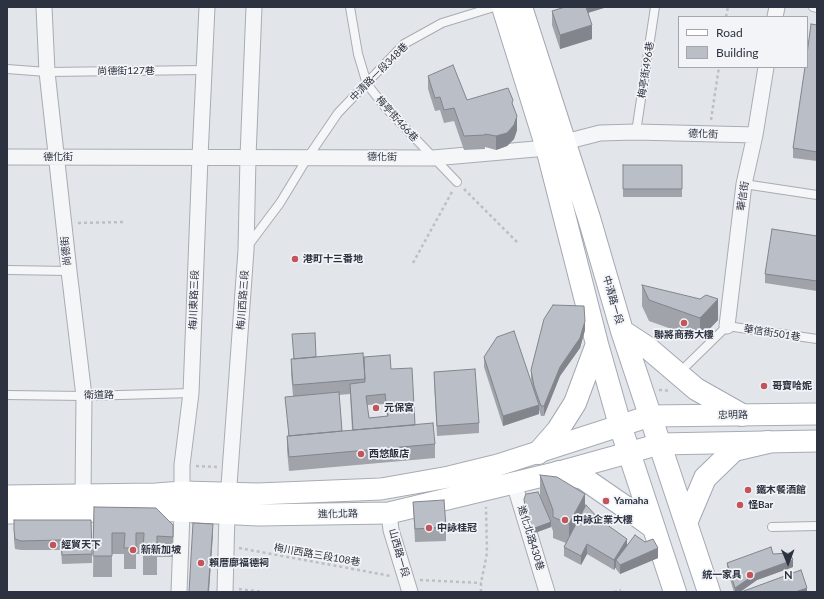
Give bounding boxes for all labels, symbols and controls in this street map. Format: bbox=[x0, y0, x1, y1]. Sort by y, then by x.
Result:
legend bbox=[678, 16, 808, 68]
text: Road bbox=[716, 25, 743, 40]
street label: 中清路一段348巷 bbox=[347, 40, 411, 104]
street label: 梅亭街496巷 bbox=[636, 41, 656, 99]
text: Building bbox=[716, 45, 759, 60]
street label: 尚德街127巷 bbox=[97, 65, 155, 77]
street label: 梅亭街466巷 bbox=[373, 94, 421, 144]
street label: 德化街 bbox=[688, 127, 718, 141]
street label: 德化街 bbox=[43, 151, 73, 163]
street label: 德化街 bbox=[367, 151, 397, 163]
street label: 華信街 bbox=[735, 180, 751, 212]
street label: 尚德街 bbox=[58, 235, 74, 267]
place label: 港町十三番地 bbox=[303, 253, 363, 265]
marker: 港町十三番地 bbox=[290, 254, 300, 264]
street label: 梅川東路三段 bbox=[187, 270, 201, 330]
street label: 梅川西路三段 bbox=[235, 270, 251, 330]
street label: 中清路一段 bbox=[600, 274, 626, 326]
marker: 聯將商務大樓 bbox=[679, 318, 689, 328]
street label: 華信街501巷 bbox=[743, 323, 801, 343]
place label: 聯將商務大樓 bbox=[654, 329, 714, 341]
place label: 哥寶哈妮 bbox=[772, 380, 812, 392]
marker: 哥寶哈妮 bbox=[759, 381, 769, 391]
street label: 衛道路 bbox=[84, 389, 114, 401]
place label: 元保宮 bbox=[384, 402, 414, 414]
marker: 元保宮 bbox=[371, 403, 381, 413]
street label: 忠明路 bbox=[718, 409, 748, 421]
place label: 西悠飯店 bbox=[369, 448, 409, 460]
marker: 西悠飯店 bbox=[356, 449, 366, 459]
place label: 鐵木餐酒館 bbox=[756, 484, 806, 496]
marker: 鐵木餐酒館 bbox=[743, 485, 753, 495]
place label: Yamaha bbox=[614, 495, 649, 507]
marker: Yamaha bbox=[601, 496, 611, 506]
place label: 怪Bar bbox=[748, 499, 773, 511]
marker: 怪Bar bbox=[735, 500, 745, 510]
street label: 進化北路430巷 bbox=[515, 504, 547, 572]
street label: 進化北路 bbox=[318, 508, 358, 520]
place label: 中詠企業大樓 bbox=[573, 514, 633, 526]
marker: 中詠企業大樓 bbox=[560, 515, 570, 525]
place label: 中詠桂冠 bbox=[437, 522, 477, 534]
marker: 中詠桂冠 bbox=[424, 523, 434, 533]
street label: 山西路一段 bbox=[386, 527, 412, 579]
place label: 經貿天下 bbox=[61, 539, 101, 551]
marker: 經貿天下 bbox=[48, 540, 58, 550]
street label: 梅川西路三段108巷 bbox=[273, 542, 361, 568]
north arrow bbox=[768, 543, 808, 583]
place label: 新新加坡 bbox=[141, 544, 181, 556]
marker: 新新加坡 bbox=[128, 545, 138, 555]
place label: 賴厝廍福德祠 bbox=[209, 557, 269, 569]
marker: 賴厝廍福德祠 bbox=[196, 558, 206, 568]
place label: 統一家具 bbox=[702, 569, 742, 581]
text: N bbox=[784, 569, 793, 582]
marker: 統一家具 bbox=[745, 570, 755, 580]

